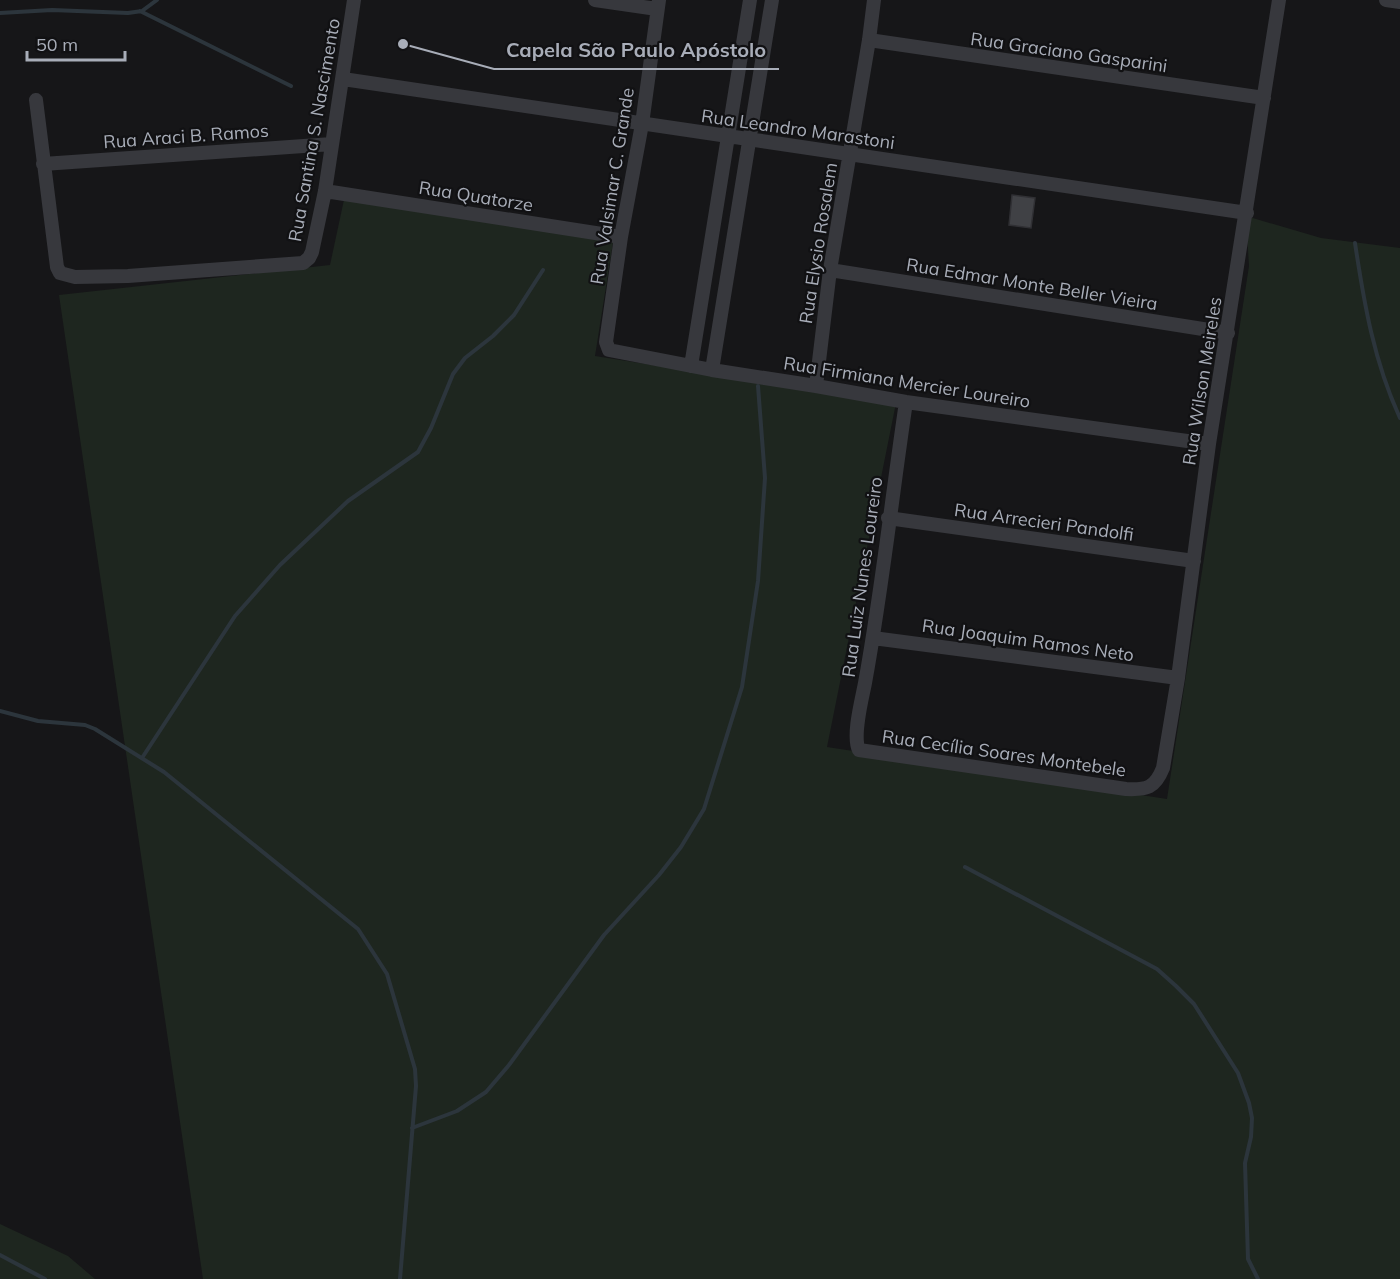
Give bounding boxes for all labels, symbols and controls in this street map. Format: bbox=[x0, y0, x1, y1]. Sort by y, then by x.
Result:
street label: Rua Santina S. Nascimento bbox=[283, 17, 345, 243]
scale bar bbox=[27, 24, 124, 62]
street label: Rua Graciano Gasparini bbox=[969, 27, 1169, 77]
callout: Capela São Paulo Apóstolo bbox=[494, 31, 779, 69]
text: 50 m bbox=[36, 33, 78, 56]
text: Capela São Paulo Apóstolo bbox=[506, 37, 766, 62]
street label: Rua Valsimar C. Grande bbox=[585, 86, 639, 286]
street label: Rua Leandro Marastoni bbox=[700, 104, 896, 154]
street label: Rua Araci B. Ramos bbox=[102, 119, 270, 153]
street label: Rua Elysio Rosalem bbox=[794, 161, 842, 325]
street label: Rua Quatorze bbox=[417, 176, 535, 216]
street label: Rua Edmar Monte Beller Vieira bbox=[905, 253, 1159, 315]
street label: Rua Wilson Meireles bbox=[1177, 295, 1227, 467]
street label: Rua Firmiana Mercier Loureiro bbox=[782, 351, 1032, 413]
street label: Rua Luiz Nunes Loureiro bbox=[837, 475, 887, 679]
street label: Rua Arrecieri Pandolfi bbox=[953, 498, 1135, 546]
street label: Rua Joaquim Ramos Neto bbox=[920, 614, 1136, 666]
street label: Rua Cecília Soares Montebele bbox=[880, 724, 1128, 782]

